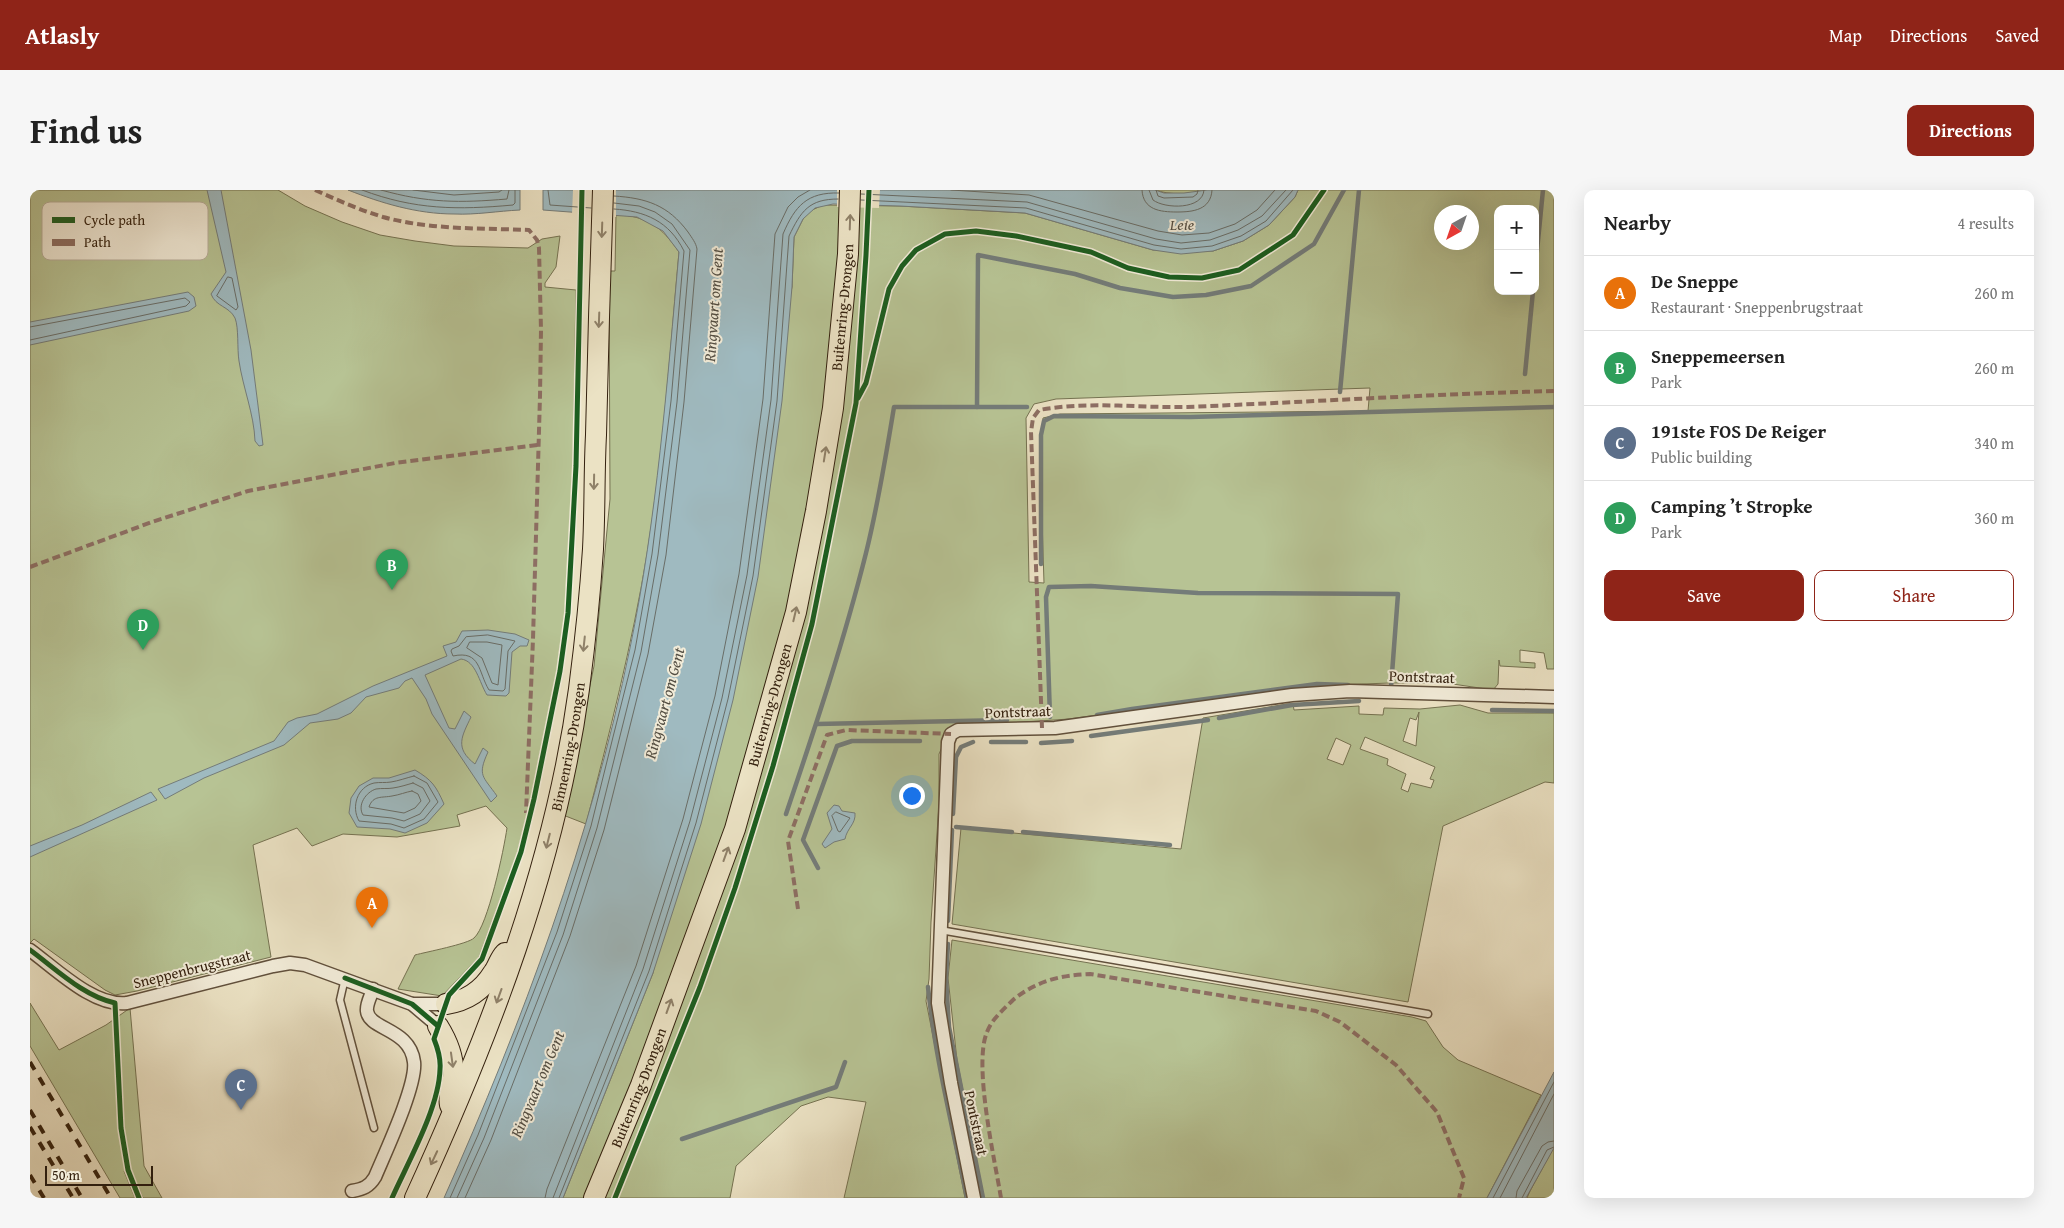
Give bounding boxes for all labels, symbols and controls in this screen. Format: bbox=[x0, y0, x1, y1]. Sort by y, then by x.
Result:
text: Atlasly bbox=[25, 18, 99, 53]
text: Map bbox=[1829, 22, 1862, 49]
text: Directions bbox=[1890, 22, 1967, 49]
text: Saved bbox=[1995, 22, 2039, 49]
text: Find us bbox=[30, 105, 143, 156]
button: Directions bbox=[1907, 105, 2034, 156]
legend bbox=[42, 202, 208, 260]
north arrow bbox=[1434, 205, 1479, 250]
map controls bbox=[1494, 205, 1539, 295]
button: + bbox=[1494, 205, 1539, 250]
text: Nearby bbox=[1604, 207, 1671, 238]
text: Cycle path bbox=[84, 210, 145, 230]
text: 4 results bbox=[1957, 211, 2014, 235]
water label: Leie bbox=[1169, 212, 1195, 236]
one-way arrow bbox=[845, 214, 854, 230]
one-way arrow bbox=[597, 222, 606, 238]
text: Path bbox=[84, 232, 111, 252]
street label: Buitenring-Drongen bbox=[826, 243, 858, 372]
water label: Ringvaart om Gent bbox=[697, 246, 729, 364]
button: − bbox=[1494, 250, 1539, 295]
text: De Sneppe bbox=[1651, 267, 1738, 295]
text: A bbox=[1615, 281, 1625, 305]
text: 260 m bbox=[1974, 281, 2014, 305]
text: Restaurant · Sneppenbrugstraat bbox=[1651, 295, 1863, 319]
one-way arrow bbox=[594, 311, 604, 327]
text: Sneppemeersen bbox=[1651, 342, 1785, 370]
text: B bbox=[1615, 356, 1625, 380]
text: 260 m bbox=[1974, 356, 2014, 380]
text: Park bbox=[1651, 370, 1682, 394]
text: 191ste FOS De Reiger bbox=[1651, 417, 1826, 445]
text: C bbox=[1615, 431, 1625, 455]
text: 340 m bbox=[1974, 431, 2014, 455]
text: Public building bbox=[1651, 445, 1752, 469]
one-way arrow bbox=[820, 446, 830, 462]
one-way arrow bbox=[589, 474, 599, 490]
text: Camping ’t Stropke bbox=[1651, 492, 1813, 520]
text: D bbox=[1615, 506, 1625, 530]
text: 360 m bbox=[1974, 506, 2014, 530]
text: Park bbox=[1651, 520, 1682, 544]
pin: B bbox=[376, 549, 408, 590]
button: Save bbox=[1604, 570, 1804, 621]
button: Share bbox=[1814, 570, 2014, 621]
one-way arrow bbox=[791, 606, 800, 622]
pin: D bbox=[127, 609, 159, 650]
one-way arrow bbox=[579, 636, 589, 652]
street label: Buitenring-Drongen bbox=[742, 640, 797, 769]
water label: Ringvaart om Gent bbox=[637, 644, 691, 762]
street label: Pontstraat bbox=[1389, 665, 1456, 688]
street label: Binnenring-Drongen bbox=[545, 680, 590, 813]
street label: Pontstraat bbox=[985, 700, 1052, 723]
your location bbox=[899, 783, 925, 809]
one-way arrow bbox=[542, 833, 552, 849]
one-way arrow bbox=[722, 847, 731, 862]
pin: A bbox=[356, 887, 388, 928]
street label: Sneppenbrugstraat bbox=[131, 944, 254, 993]
one-way arrow bbox=[494, 988, 503, 1004]
one-way arrow bbox=[665, 999, 674, 1014]
street label: Buitenring-Drongen bbox=[605, 1024, 671, 1151]
water label: Ringvaart om Gent bbox=[503, 1026, 571, 1142]
one-way arrow bbox=[447, 1051, 457, 1067]
pin: C bbox=[225, 1069, 257, 1110]
street label: Pontstraat bbox=[959, 1088, 994, 1158]
one-way arrow bbox=[428, 1150, 438, 1165]
scale bar bbox=[45, 1163, 152, 1186]
text: 50 m bbox=[52, 1165, 80, 1185]

